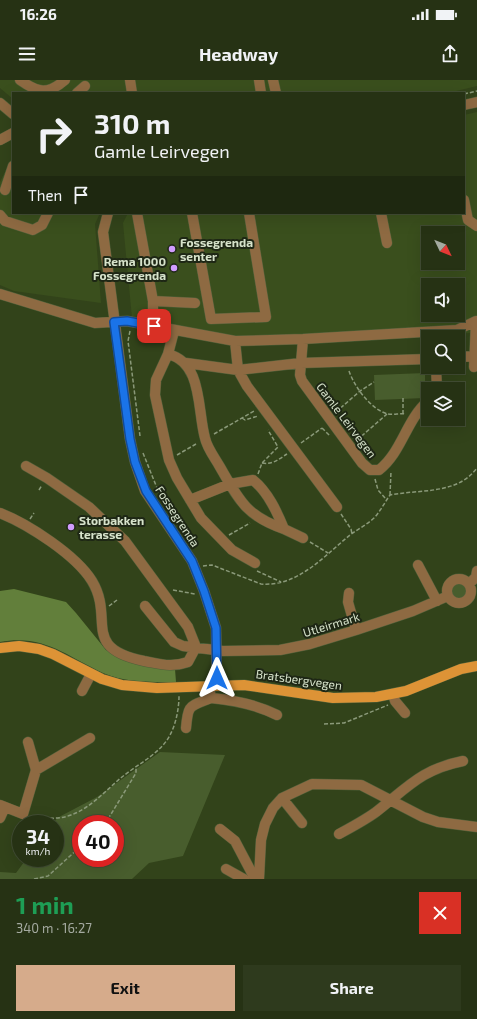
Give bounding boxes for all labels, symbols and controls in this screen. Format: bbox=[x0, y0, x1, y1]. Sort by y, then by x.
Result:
text: 16:26 bbox=[20, 5, 57, 23]
icon: menu bbox=[16, 43, 38, 65]
text: Headway bbox=[199, 43, 278, 65]
icon: share bbox=[439, 43, 461, 65]
text: 310 m bbox=[94, 106, 170, 140]
icon: right bbox=[28, 108, 80, 160]
text: Gamle Leirvegen bbox=[94, 140, 230, 162]
icon: arrive bbox=[70, 184, 92, 206]
text: Then bbox=[28, 186, 62, 204]
north arrow bbox=[421, 226, 465, 270]
map controls bbox=[421, 226, 465, 426]
place label: Fossegrenda senter bbox=[180, 235, 253, 263]
marker: Fossegrenda senter bbox=[167, 244, 177, 254]
place label: Rema 1000 Fossegrenda bbox=[93, 254, 166, 282]
marker: Rema 1000 Fossegrenda bbox=[169, 263, 179, 273]
button: sound bbox=[421, 278, 465, 322]
pin bbox=[137, 309, 171, 343]
icon: arrive bbox=[143, 315, 165, 337]
button: search bbox=[421, 330, 465, 374]
street label: Gamle Leirvegen bbox=[314, 380, 380, 460]
button: layers bbox=[421, 382, 465, 426]
street label: Fossegrenda bbox=[153, 483, 203, 549]
place label: Storbakken terasse bbox=[79, 513, 144, 541]
marker: Storbakken terasse bbox=[66, 522, 76, 532]
street label: Utleirmark bbox=[301, 609, 361, 639]
position arrow bbox=[196, 657, 238, 699]
street label: Bratsbergvegen bbox=[255, 666, 343, 692]
speed limit sign: 40 bbox=[72, 815, 124, 867]
text: 34 bbox=[26, 824, 50, 848]
text: km/h bbox=[26, 845, 50, 857]
text: 1 min bbox=[16, 890, 74, 919]
button: close bbox=[419, 892, 461, 934]
text: 340 m · 16:27 bbox=[16, 920, 92, 936]
button: Exit bbox=[16, 965, 235, 1011]
button: Share bbox=[243, 965, 461, 1011]

